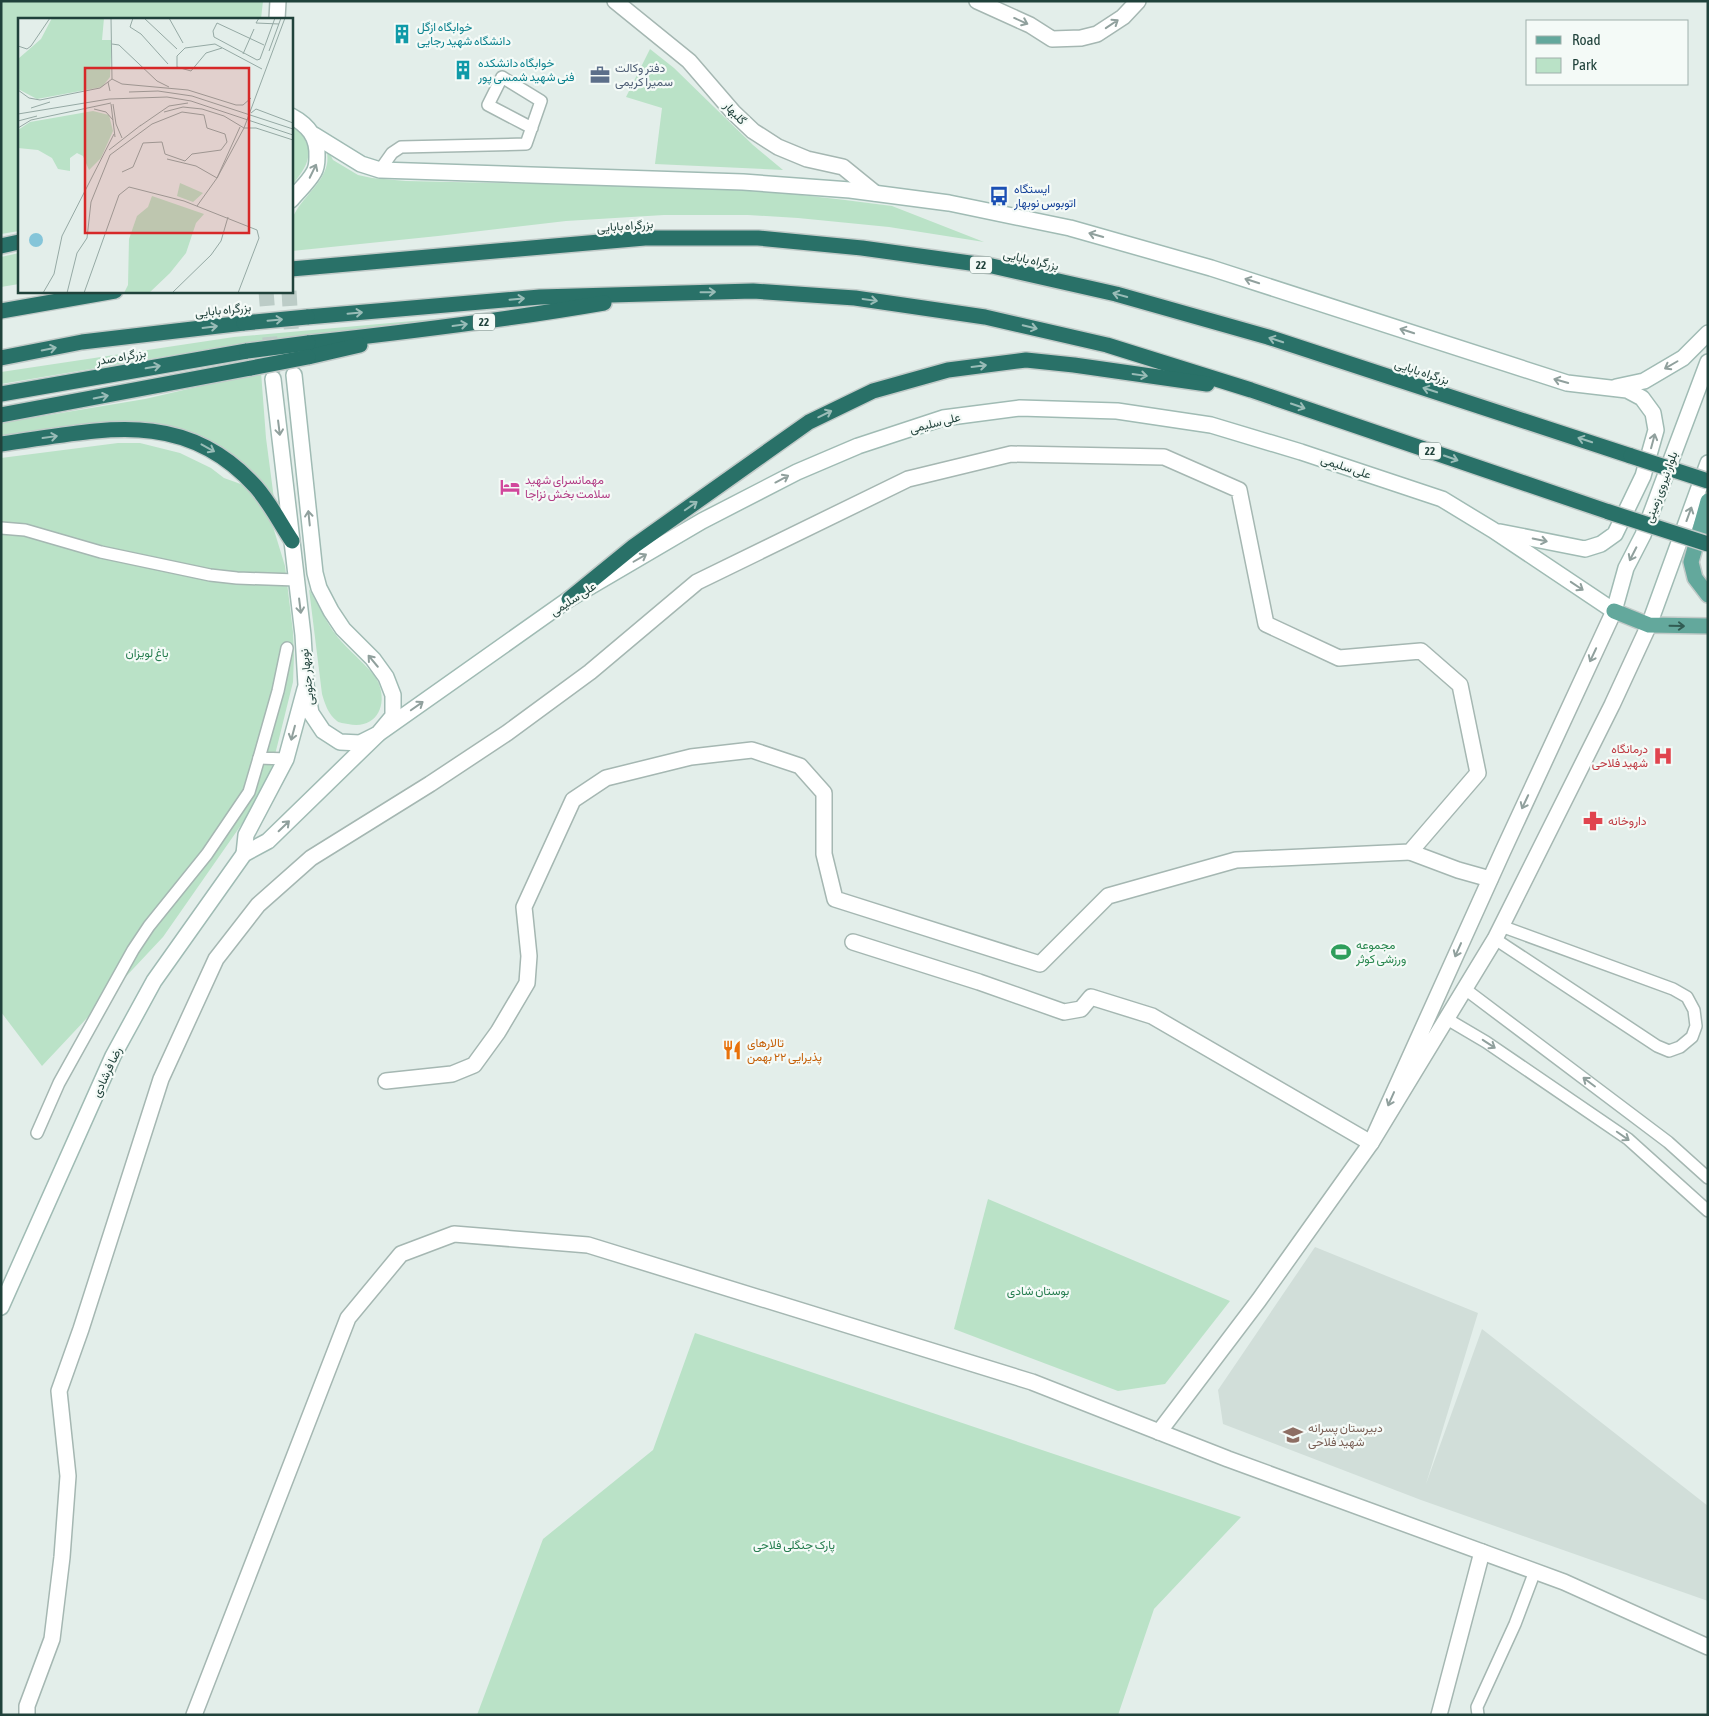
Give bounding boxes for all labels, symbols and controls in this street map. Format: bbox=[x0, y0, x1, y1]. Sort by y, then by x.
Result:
one-way arrow bbox=[1013, 17, 1028, 27]
inset map bbox=[18, 18, 292, 292]
one-way arrow bbox=[1105, 19, 1119, 29]
place label: خوابگاه ازگل دانشگاه شهید رجایی bbox=[417, 20, 511, 49]
legend bbox=[1526, 20, 1689, 85]
building icon: خوابگاه ازگل دانشگاه شهید رجایی bbox=[391, 23, 413, 45]
text: Road bbox=[1572, 31, 1601, 48]
place label: خوابگاه دانشکده فنی شهید شمسی پور bbox=[477, 56, 575, 85]
text: Park bbox=[1572, 56, 1597, 73]
building icon: خوابگاه دانشکده فنی شهید شمسی پور bbox=[452, 59, 474, 81]
place label: دفتر وکالت سمیرا کریمی bbox=[615, 61, 673, 90]
office icon: دفتر وکالت سمیرا کریمی bbox=[589, 64, 611, 86]
street label: گلبهار bbox=[719, 98, 749, 128]
one-way arrow bbox=[309, 164, 318, 179]
place label: ایستگاه اتوبوس نوبهار bbox=[1013, 182, 1076, 211]
bus stop icon: ایستگاه اتوبوس نوبهار bbox=[988, 185, 1010, 207]
street label: بزرگراه بابایی bbox=[596, 217, 654, 236]
one-way arrow bbox=[1089, 230, 1105, 240]
street label: بزرگراه بابایی bbox=[1002, 247, 1060, 274]
road number: 22 bbox=[970, 256, 992, 274]
one-way arrow bbox=[1245, 276, 1261, 285]
one-way arrow bbox=[700, 287, 716, 297]
one-way arrow bbox=[1112, 290, 1128, 299]
one-way arrow bbox=[509, 294, 525, 304]
one-way arrow bbox=[862, 295, 878, 305]
street label: بزرگراه بابایی bbox=[194, 300, 252, 321]
one-way arrow bbox=[347, 308, 363, 318]
road number: 22 bbox=[473, 314, 495, 331]
one-way arrow bbox=[267, 315, 283, 325]
one-way arrow bbox=[452, 320, 468, 330]
one-way arrow bbox=[202, 322, 218, 332]
one-way arrow bbox=[1022, 323, 1038, 332]
one-way arrow bbox=[1400, 326, 1415, 335]
one-way arrow bbox=[1269, 335, 1284, 344]
one-way arrow bbox=[41, 343, 57, 353]
street label: بزرگراه صدر bbox=[94, 346, 147, 369]
street label: بزرگراه بابایی bbox=[1393, 357, 1451, 388]
one-way arrow bbox=[1665, 360, 1679, 370]
one-way arrow bbox=[970, 361, 986, 371]
one-way arrow bbox=[144, 362, 160, 372]
one-way arrow bbox=[1132, 370, 1148, 380]
one-way arrow bbox=[1554, 376, 1570, 386]
one-way arrow bbox=[1423, 385, 1439, 394]
one-way arrow bbox=[92, 392, 108, 401]
one-way arrow bbox=[1289, 402, 1305, 411]
one-way arrow bbox=[817, 409, 832, 419]
street label: علی سلیمی bbox=[908, 410, 962, 437]
one-way arrow bbox=[274, 419, 284, 435]
one-way arrow bbox=[41, 432, 57, 442]
one-way arrow bbox=[1648, 434, 1658, 450]
one-way arrow bbox=[1577, 435, 1593, 445]
road number: 22 bbox=[1419, 442, 1441, 460]
one-way arrow bbox=[201, 443, 216, 453]
street label: بلوار نیروی زمینی bbox=[1642, 449, 1681, 525]
street label: علی سلیمی bbox=[1319, 452, 1373, 483]
one-way arrow bbox=[1443, 454, 1459, 464]
place label: مهمانسرای شهید سلامت بخش نزاجا bbox=[525, 473, 610, 502]
one-way arrow bbox=[774, 474, 789, 484]
hotel icon: مهمانسرای شهید سلامت بخش نزاجا bbox=[499, 476, 521, 498]
one-way arrow bbox=[683, 501, 697, 511]
one-way arrow bbox=[1685, 506, 1695, 522]
one-way arrow bbox=[304, 510, 314, 526]
one-way arrow bbox=[1532, 536, 1548, 545]
one-way arrow bbox=[1628, 546, 1637, 561]
one-way arrow bbox=[632, 552, 646, 562]
street label: علی سلیمی bbox=[547, 579, 599, 620]
one-way arrow bbox=[1570, 581, 1584, 591]
one-way arrow bbox=[295, 598, 305, 614]
one-way arrow bbox=[1669, 621, 1685, 630]
park label: باغ لویزان bbox=[126, 646, 168, 662]
one-way arrow bbox=[1588, 647, 1597, 662]
street label: نوبهار جنوبی bbox=[297, 648, 318, 706]
one-way arrow bbox=[368, 655, 379, 668]
one-way arrow bbox=[410, 701, 424, 711]
one-way arrow bbox=[288, 724, 298, 740]
place label: درمانگاه شهید فلاحی bbox=[1592, 742, 1648, 771]
hospital icon: درمانگاه شهید فلاحی bbox=[1652, 745, 1674, 767]
one-way arrow bbox=[1520, 794, 1529, 809]
pharmacy icon: داروخانه bbox=[1582, 810, 1604, 832]
place label: داروخانه bbox=[1608, 814, 1647, 829]
one-way arrow bbox=[277, 820, 290, 832]
place label: مجموعه ورزشی کوثر bbox=[1355, 938, 1406, 967]
sports icon: مجموعه ورزشی کوثر bbox=[1330, 941, 1352, 963]
one-way arrow bbox=[1452, 942, 1462, 957]
place label: تالارهای پذیرایی ۲۲ بهمن bbox=[747, 1036, 822, 1065]
one-way arrow bbox=[1482, 1038, 1496, 1049]
restaurant icon: تالارهای پذیرایی ۲۲ بهمن bbox=[721, 1039, 743, 1061]
street label: رضا فرشادی bbox=[89, 1045, 126, 1100]
one-way arrow bbox=[1583, 1076, 1596, 1087]
one-way arrow bbox=[1386, 1091, 1396, 1106]
one-way arrow bbox=[1616, 1131, 1630, 1141]
park label: بوستان شادی bbox=[1007, 1284, 1069, 1299]
place label: دبیرستان پسرانه شهید فلاحی bbox=[1308, 1421, 1383, 1450]
school or university icon: دبیرستان پسرانه شهید فلاحی bbox=[1282, 1424, 1304, 1446]
park label: پارک جنگلی فلاحی bbox=[753, 1538, 835, 1553]

